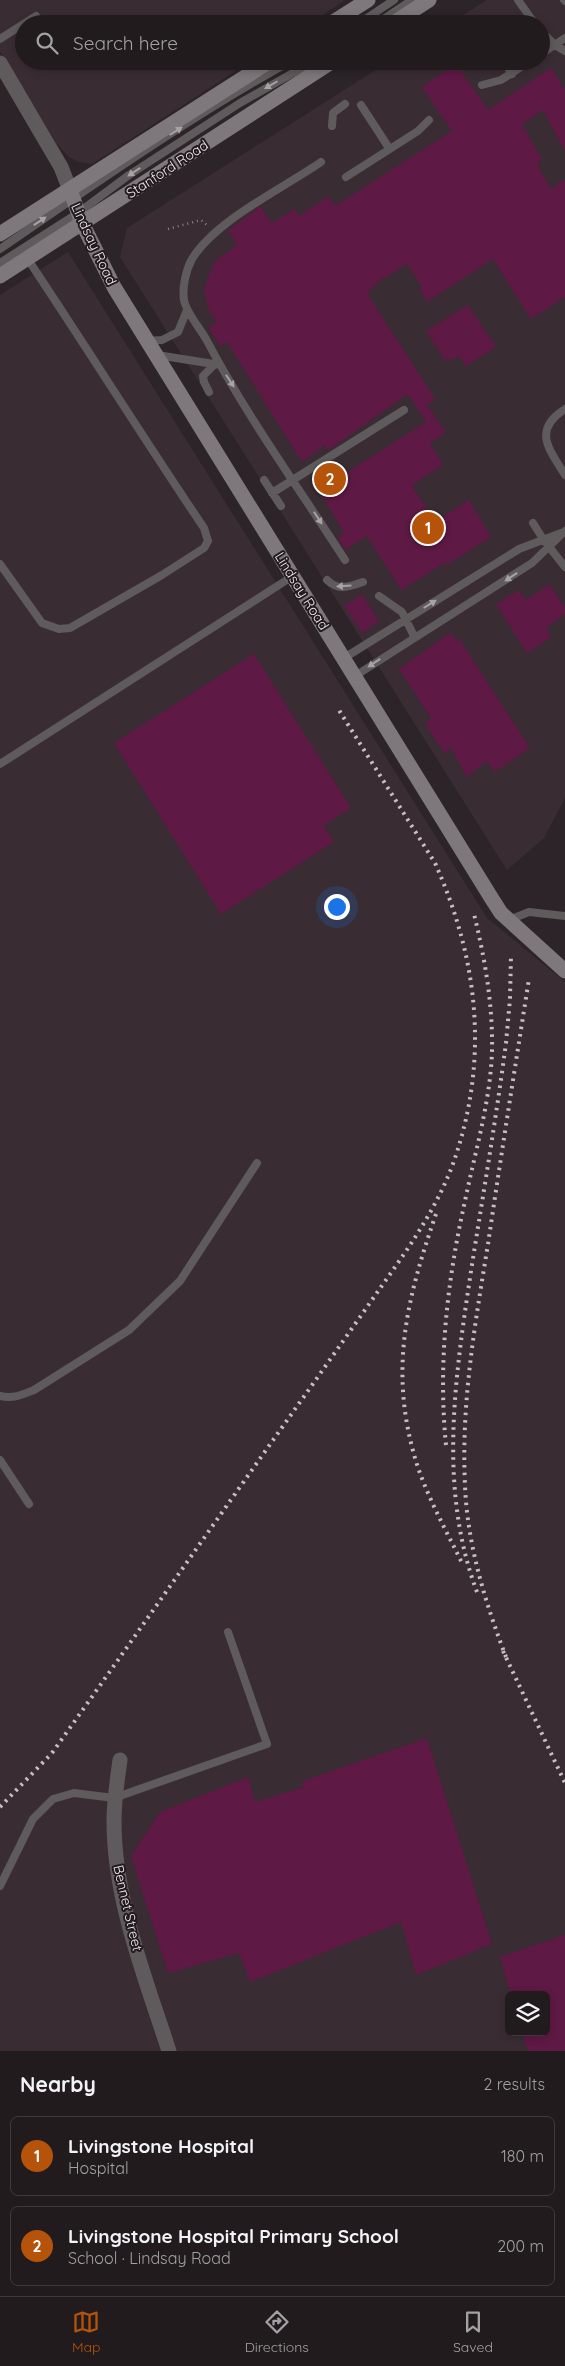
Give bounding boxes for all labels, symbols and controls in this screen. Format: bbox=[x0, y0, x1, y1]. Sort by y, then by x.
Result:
search box bbox=[15, 15, 550, 70]
icon: search bbox=[33, 29, 61, 57]
text: Search here bbox=[73, 31, 178, 55]
one-way arrow bbox=[265, 81, 278, 90]
one-way arrow bbox=[169, 127, 182, 136]
street label: Stanford Road bbox=[123, 136, 211, 202]
one-way arrow bbox=[127, 167, 141, 177]
street label: Lindsay Road bbox=[67, 200, 121, 288]
one-way arrow bbox=[34, 216, 47, 226]
one-way arrow bbox=[225, 375, 235, 388]
pin: 2 bbox=[314, 460, 346, 498]
pin: 1 bbox=[412, 509, 444, 547]
one-way arrow bbox=[313, 511, 323, 525]
street label: Lindsay Road bbox=[271, 549, 333, 633]
one-way arrow bbox=[505, 572, 518, 582]
one-way arrow bbox=[335, 583, 351, 591]
one-way arrow bbox=[423, 600, 436, 609]
one-way arrow bbox=[367, 658, 380, 668]
your location bbox=[324, 894, 350, 920]
street label: Bennet Street bbox=[109, 1863, 147, 1953]
map controls bbox=[505, 1991, 550, 2036]
button: layers bbox=[505, 1991, 550, 2036]
text: Nearby bbox=[20, 2071, 96, 2097]
text: 2 results bbox=[483, 2074, 545, 2094]
text: Livingstone Hospital bbox=[68, 2134, 254, 2158]
text: 1 bbox=[34, 2146, 40, 2166]
text: 180 m bbox=[501, 2146, 544, 2166]
text: Hospital bbox=[68, 2158, 129, 2178]
text: Livingstone Hospital Primary School bbox=[68, 2224, 399, 2248]
text: 2 bbox=[32, 2236, 42, 2256]
text: 200 m bbox=[497, 2236, 544, 2256]
text: School · Lindsay Road bbox=[68, 2248, 231, 2268]
tab: Map bbox=[72, 2308, 101, 2356]
tab: Directions bbox=[245, 2308, 309, 2356]
tab: Saved bbox=[453, 2308, 493, 2356]

